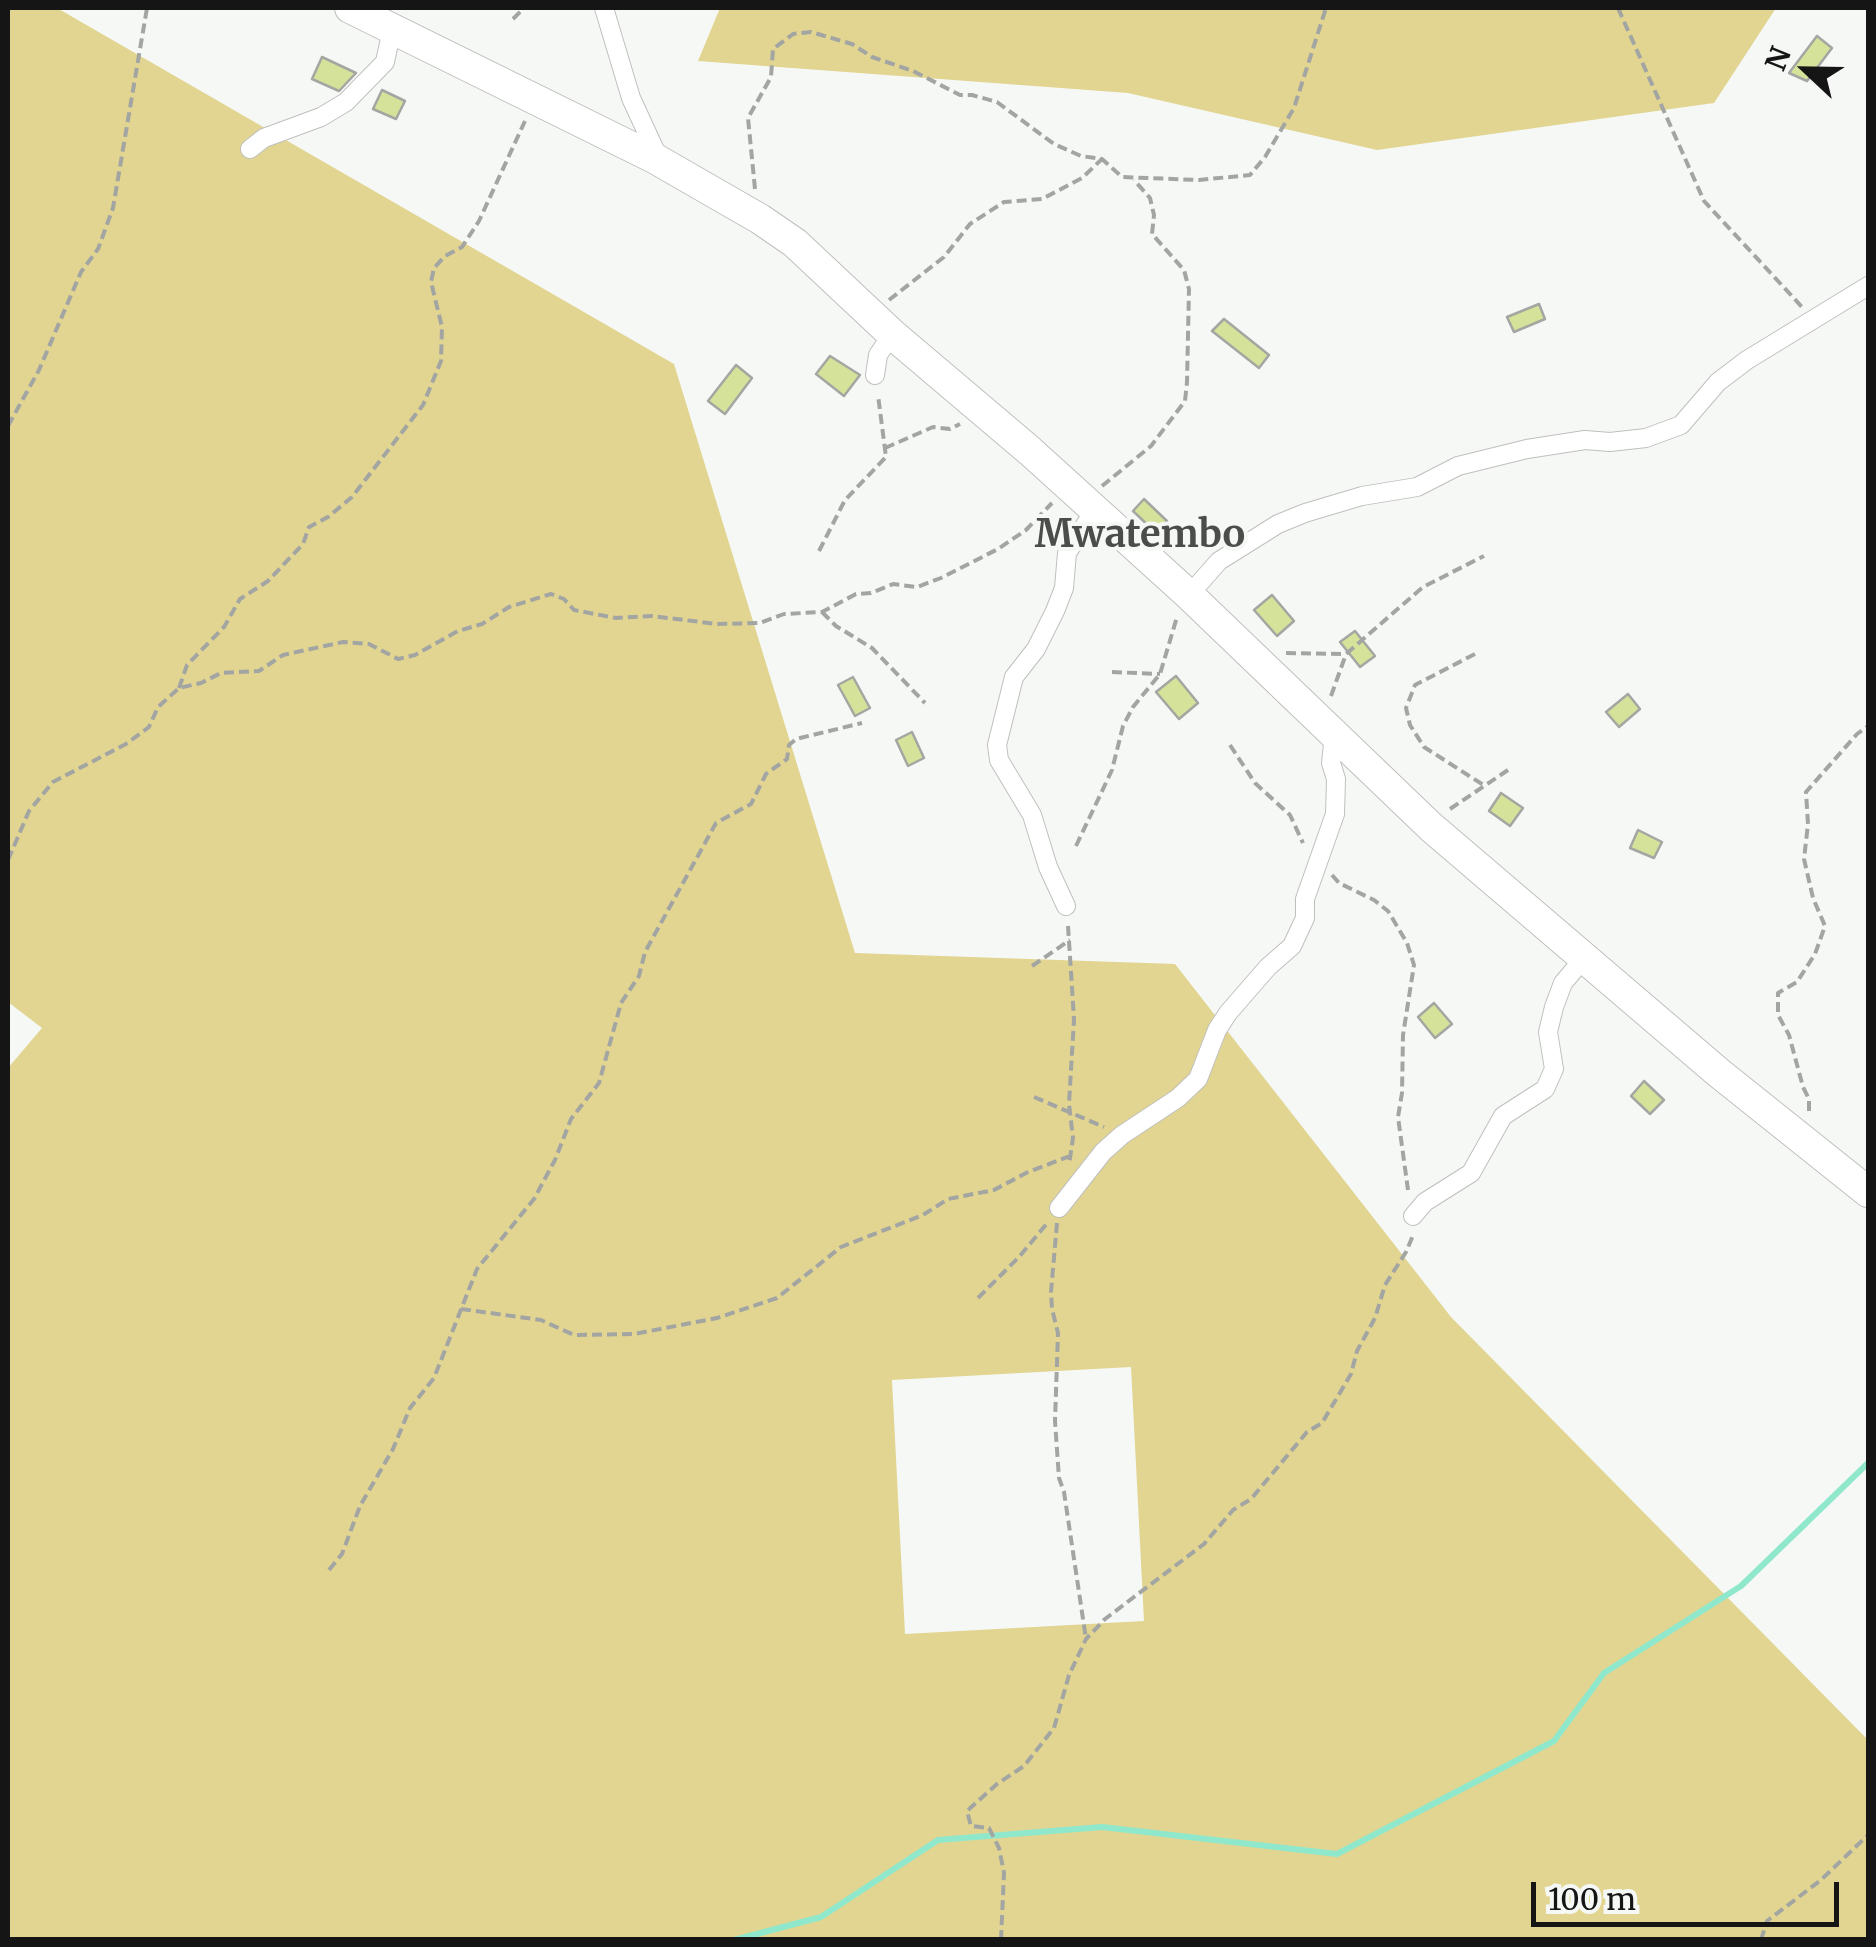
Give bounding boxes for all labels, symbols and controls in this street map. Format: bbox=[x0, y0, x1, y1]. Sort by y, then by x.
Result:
north arrow bbox=[1756, 20, 1856, 120]
text: N bbox=[1757, 42, 1799, 76]
district label: Mwatembo bbox=[1035, 513, 1245, 559]
scale bar bbox=[1536, 1862, 1844, 1924]
text: 100 m bbox=[1548, 1880, 1636, 1918]

